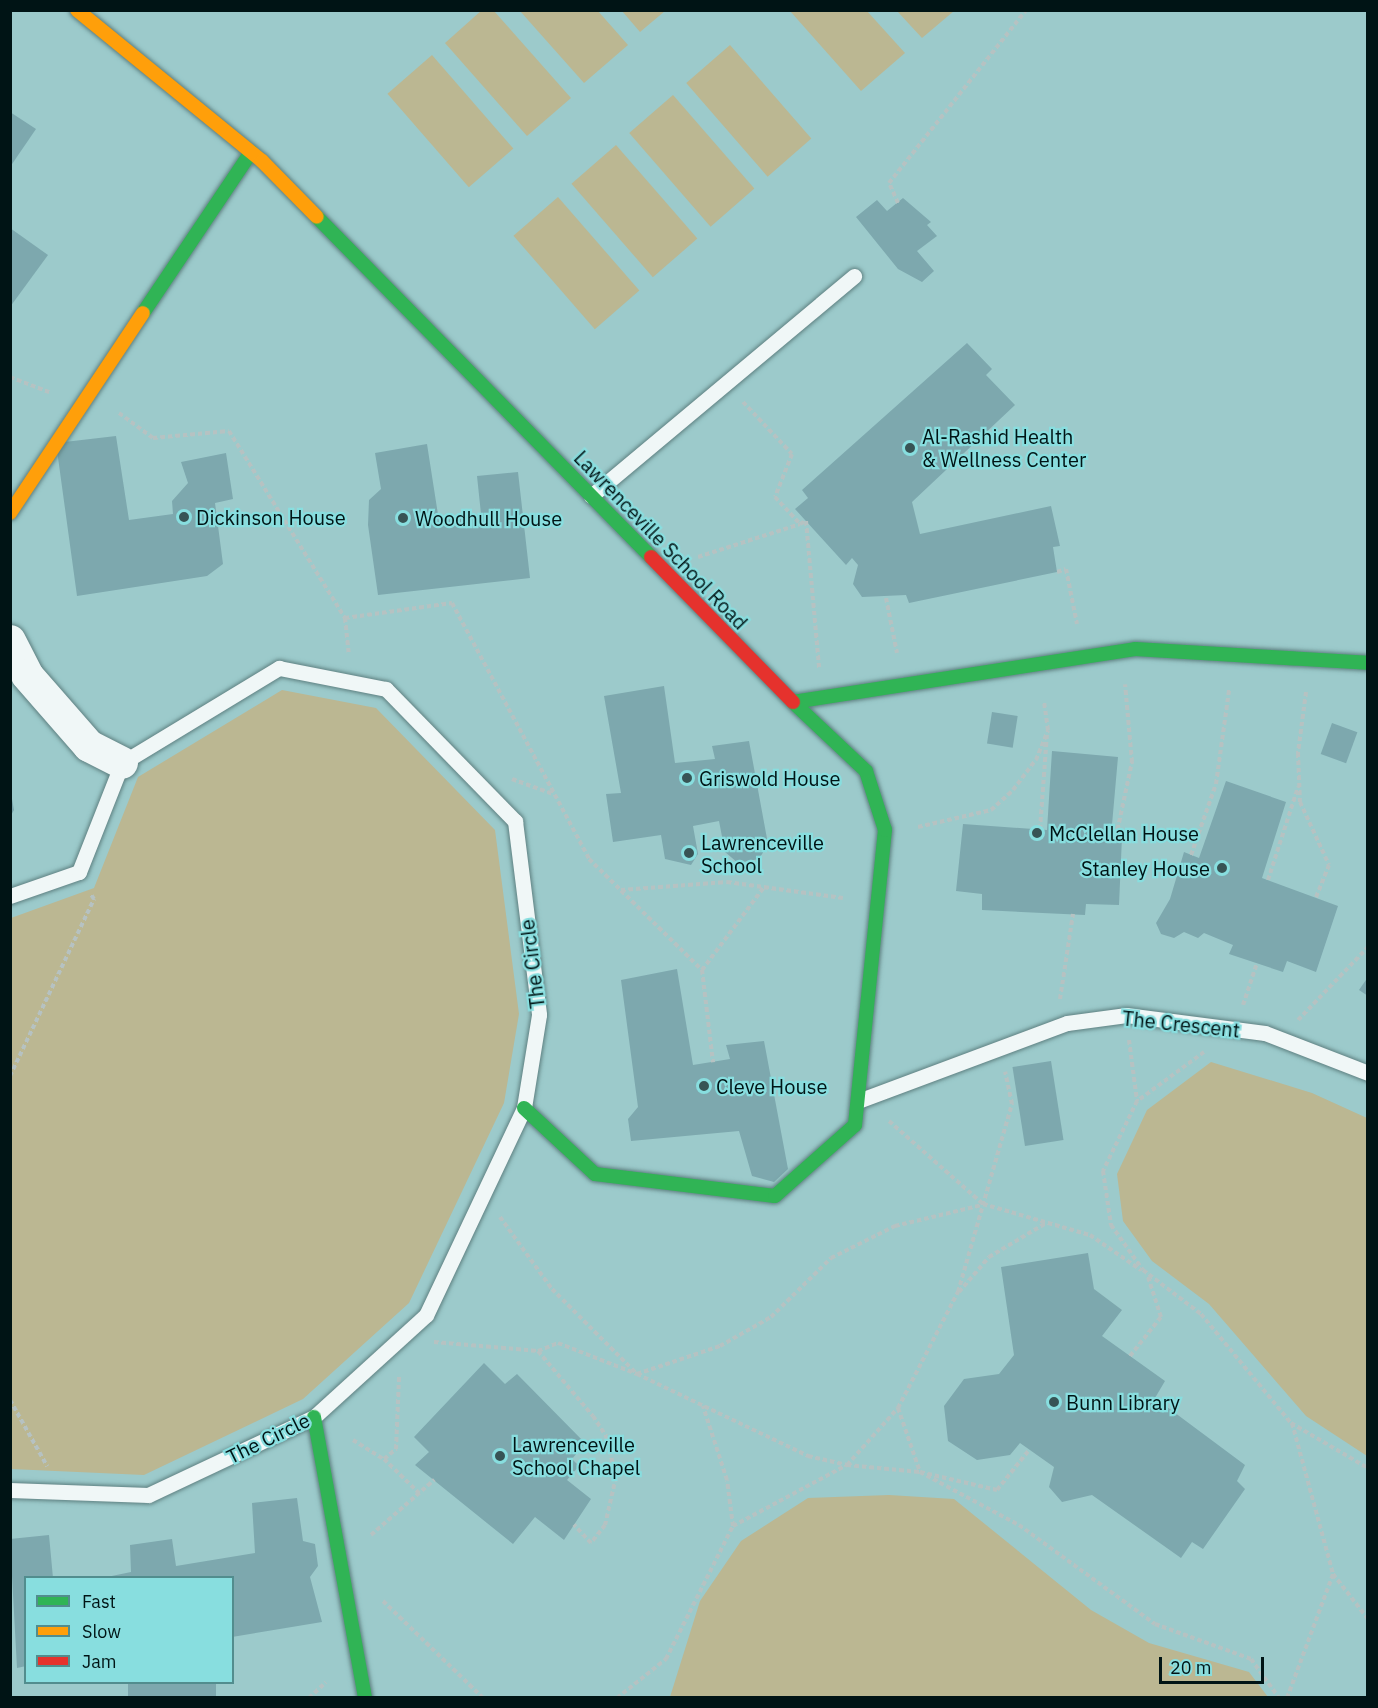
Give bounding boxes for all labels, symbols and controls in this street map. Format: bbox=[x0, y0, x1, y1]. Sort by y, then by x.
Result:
place label: Al-Rashid Health & Wellness Center bbox=[922, 424, 1086, 471]
marker: Al-Rashid Health & Wellness Center bbox=[903, 441, 917, 455]
street label: Lawrenceville School Road bbox=[569, 446, 753, 634]
place label: Dickinson House bbox=[196, 505, 346, 529]
place label: Woodhull House bbox=[415, 506, 562, 530]
marker: Dickinson House bbox=[177, 510, 191, 524]
marker: Woodhull House bbox=[396, 511, 410, 525]
place label: Griswold House bbox=[699, 766, 840, 790]
marker: Griswold House bbox=[680, 771, 694, 785]
place label: McClellan House bbox=[1049, 821, 1199, 845]
marker: McClellan House bbox=[1030, 826, 1044, 840]
place label: Lawrenceville School bbox=[701, 830, 824, 877]
marker: Lawrenceville School bbox=[682, 846, 696, 860]
place label: Stanley House bbox=[1081, 856, 1210, 880]
marker: Stanley House bbox=[1215, 861, 1229, 875]
street label: The Circle bbox=[515, 918, 549, 1010]
street label: The Crescent bbox=[1121, 1006, 1241, 1042]
place label: Cleve House bbox=[716, 1074, 827, 1098]
marker: Cleve House bbox=[697, 1079, 711, 1093]
place label: Bunn Library bbox=[1066, 1390, 1180, 1414]
marker: Bunn Library bbox=[1047, 1395, 1061, 1409]
street label: The Circle bbox=[222, 1408, 314, 1468]
place label: Lawrenceville School Chapel bbox=[512, 1432, 640, 1479]
marker: Lawrenceville School Chapel bbox=[493, 1449, 507, 1463]
legend bbox=[24, 1576, 234, 1684]
text: Fast bbox=[82, 1590, 116, 1613]
text: Slow bbox=[82, 1620, 121, 1643]
scale bar bbox=[1162, 1645, 1267, 1683]
text: Jam bbox=[82, 1650, 117, 1673]
text: 20 m bbox=[1170, 1656, 1212, 1679]

